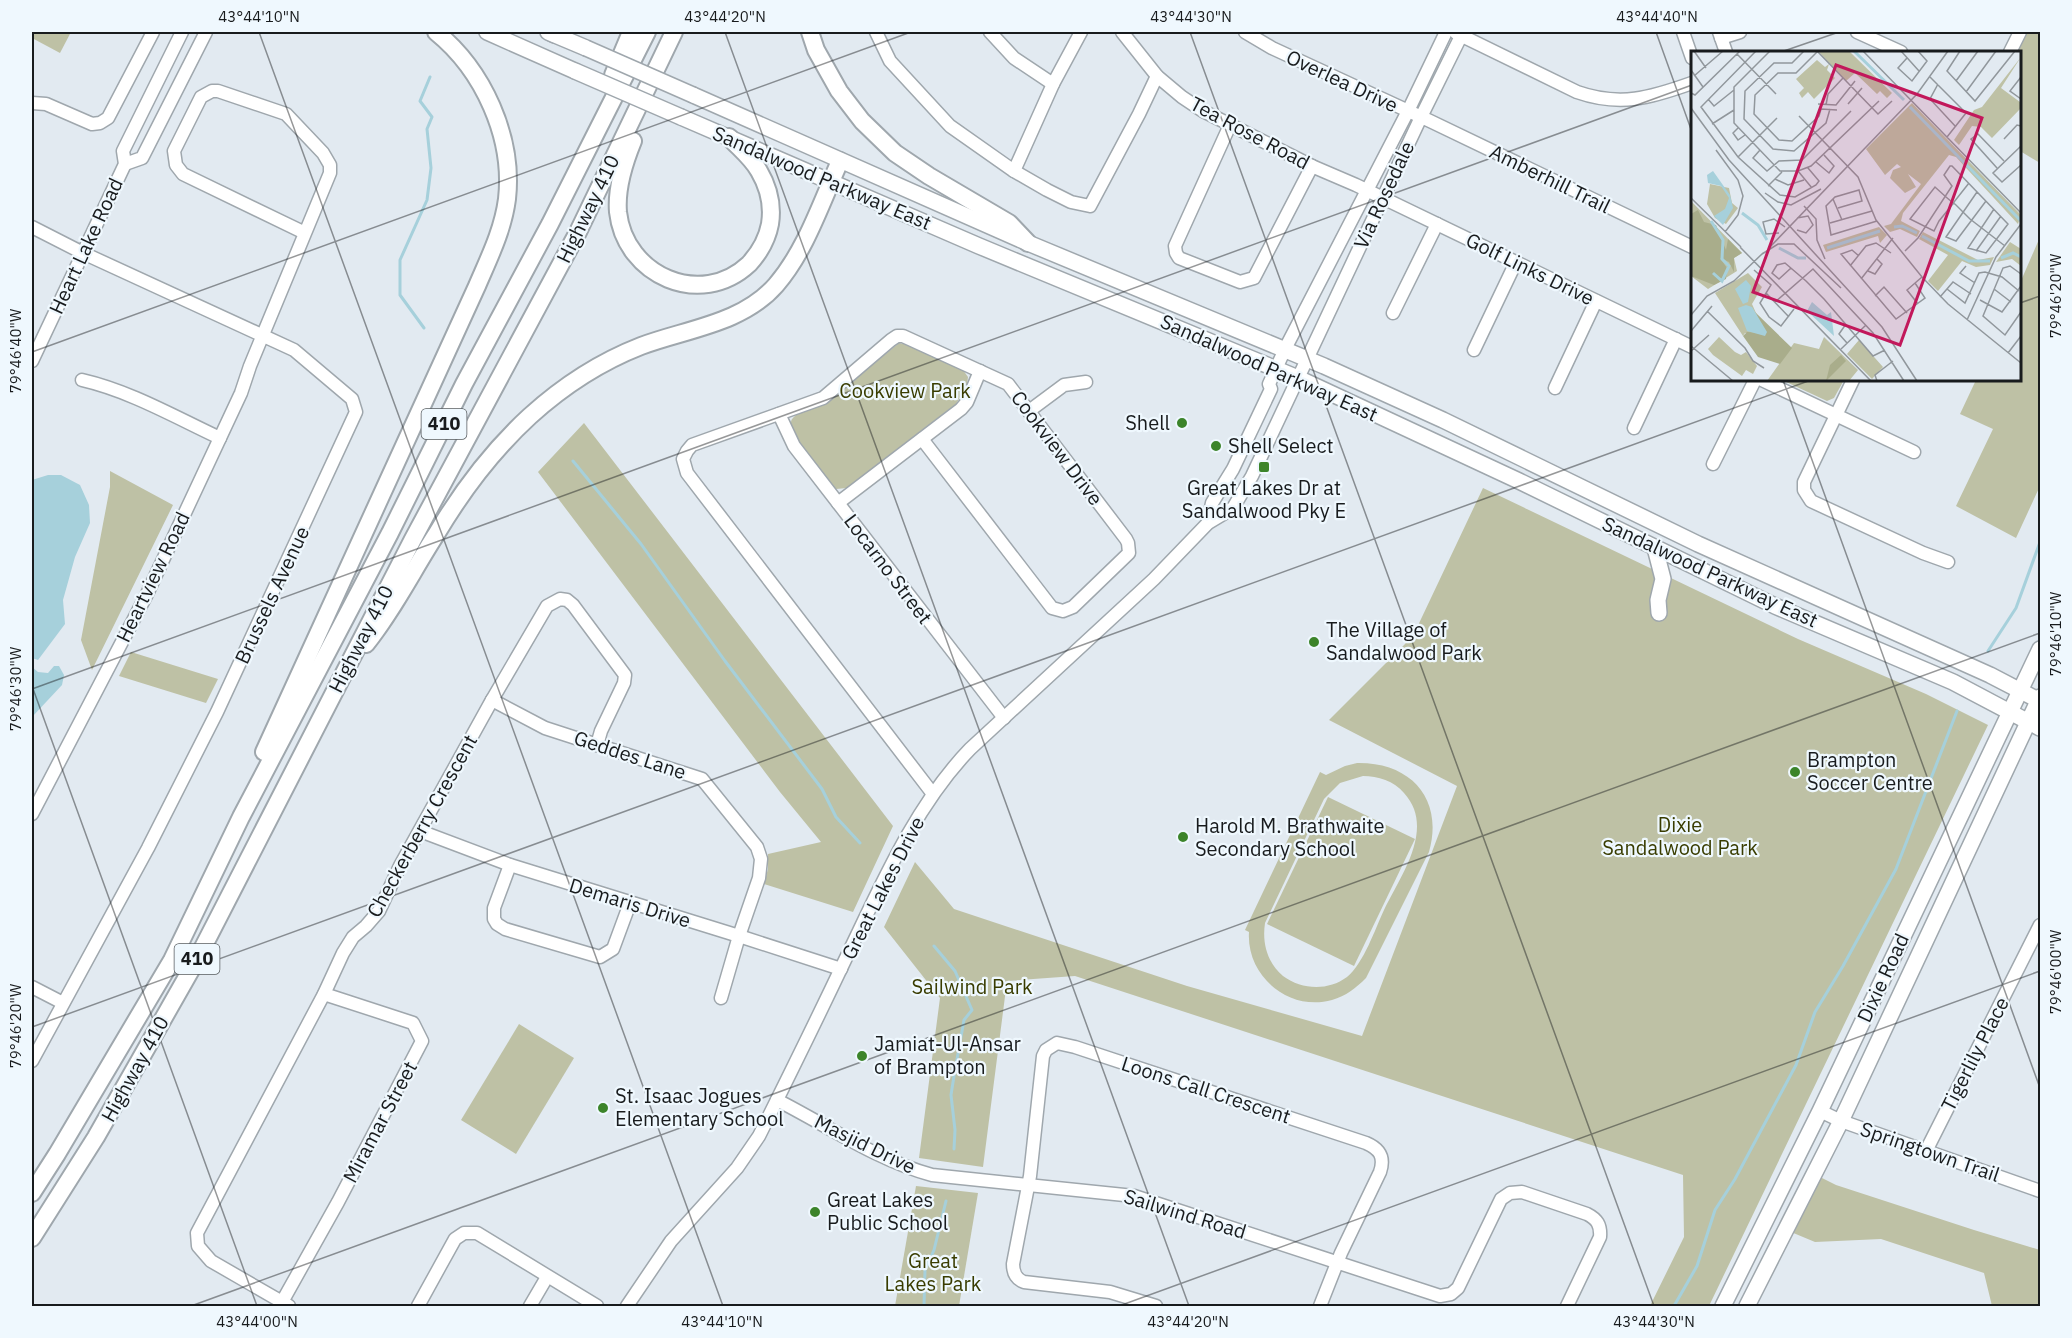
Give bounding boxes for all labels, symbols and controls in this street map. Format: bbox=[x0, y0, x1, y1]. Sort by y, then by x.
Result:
text: 43°44'10"N bbox=[218, 7, 300, 26]
text: 43°44'20"N bbox=[684, 7, 766, 26]
text: 43°44'30"N bbox=[1150, 7, 1232, 26]
text: 43°44'40"N bbox=[1616, 7, 1698, 26]
street label: Overlea Drive bbox=[1282, 43, 1402, 118]
inset map bbox=[1691, 51, 2021, 381]
street label: Tea Rose Road bbox=[1186, 90, 1315, 175]
street label: Sandalwood Parkway East bbox=[709, 119, 936, 236]
street label: Via Rosedale bbox=[1347, 137, 1420, 253]
street label: Amberhill Trail bbox=[1485, 138, 1615, 219]
street label: Highway 410 bbox=[550, 150, 625, 267]
street label: Heart Lake Road bbox=[42, 173, 129, 318]
street label: Golf Links Drive bbox=[1462, 226, 1599, 311]
text: 79°46'20"W bbox=[2046, 253, 2065, 338]
street label: Sandalwood Parkway East bbox=[1156, 307, 1382, 428]
text: 79°46'40"W bbox=[6, 308, 25, 393]
park label: Cookview Park bbox=[839, 377, 971, 404]
street label: Cookview Drive bbox=[1005, 385, 1110, 511]
road number: 410 bbox=[422, 409, 466, 439]
place label: Shell bbox=[1125, 409, 1170, 436]
marker: Shell bbox=[1175, 416, 1189, 430]
place label: Shell Select bbox=[1228, 432, 1334, 459]
marker: Shell Select bbox=[1209, 439, 1223, 453]
marker: Great Lakes Dr at Sandalwood Pky E bbox=[1257, 460, 1271, 474]
place label: Great Lakes Dr at Sandalwood Pky E bbox=[1182, 474, 1346, 524]
street label: Heartview Road bbox=[109, 507, 196, 647]
street label: Locarno Street bbox=[838, 508, 939, 629]
street label: Sandalwood Parkway East bbox=[1598, 510, 1822, 633]
street label: Brussels Avenue bbox=[228, 522, 315, 668]
street label: Highway 410 bbox=[322, 580, 399, 697]
text: 79°46'10"W bbox=[2046, 591, 2065, 676]
place label: The Village of Sandalwood Park bbox=[1326, 616, 1482, 666]
marker: The Village of Sandalwood Park bbox=[1307, 635, 1321, 649]
text: 79°46'30"W bbox=[6, 646, 25, 731]
street label: Geddes Lane bbox=[571, 724, 690, 785]
street label: Checkerberry Crescent bbox=[360, 729, 483, 922]
place label: Brampton Soccer Centre bbox=[1807, 746, 1933, 796]
marker: Brampton Soccer Centre bbox=[1788, 765, 1802, 779]
park label: Dixie Sandalwood Park bbox=[1602, 811, 1758, 861]
street label: Great Lakes Drive bbox=[835, 812, 930, 964]
place label: Harold M. Brathwaite Secondary School bbox=[1195, 812, 1384, 862]
marker: Harold M. Brathwaite Secondary School bbox=[1176, 830, 1190, 844]
street label: Demaris Drive bbox=[566, 871, 694, 934]
street label: Dixie Road bbox=[1850, 929, 1915, 1027]
text: 79°46'00"W bbox=[2046, 929, 2065, 1014]
road number: 410 bbox=[174, 944, 220, 974]
park label: Sailwind Park bbox=[911, 973, 1033, 1000]
text: 79°46'20"W bbox=[6, 983, 25, 1068]
street label: Tigerlily Place bbox=[1934, 992, 2015, 1115]
street label: Highway 410 bbox=[94, 1011, 175, 1127]
place label: Jamiat-Ul-Ansar of Brampton bbox=[874, 1030, 1021, 1080]
marker: Jamiat-Ul-Ansar of Brampton bbox=[855, 1049, 869, 1063]
street label: Loons Call Crescent bbox=[1118, 1049, 1294, 1130]
street label: Miramar Street bbox=[336, 1056, 423, 1187]
place label: St. Isaac Jogues Elementary School bbox=[615, 1082, 784, 1132]
marker: St. Isaac Jogues Elementary School bbox=[596, 1101, 610, 1115]
street label: Masjid Drive bbox=[810, 1107, 920, 1180]
street label: Springtown Trail bbox=[1857, 1115, 2004, 1188]
street label: Sailwind Road bbox=[1121, 1182, 1250, 1245]
place label: Great Lakes Public School bbox=[827, 1186, 948, 1236]
marker: Great Lakes Public School bbox=[808, 1205, 822, 1219]
park label: Great Lakes Park bbox=[885, 1247, 982, 1297]
text: 43°44'00"N bbox=[216, 1312, 298, 1331]
text: 43°44'10"N bbox=[681, 1312, 763, 1331]
text: 43°44'20"N bbox=[1147, 1312, 1229, 1331]
text: 43°44'30"N bbox=[1613, 1312, 1695, 1331]

